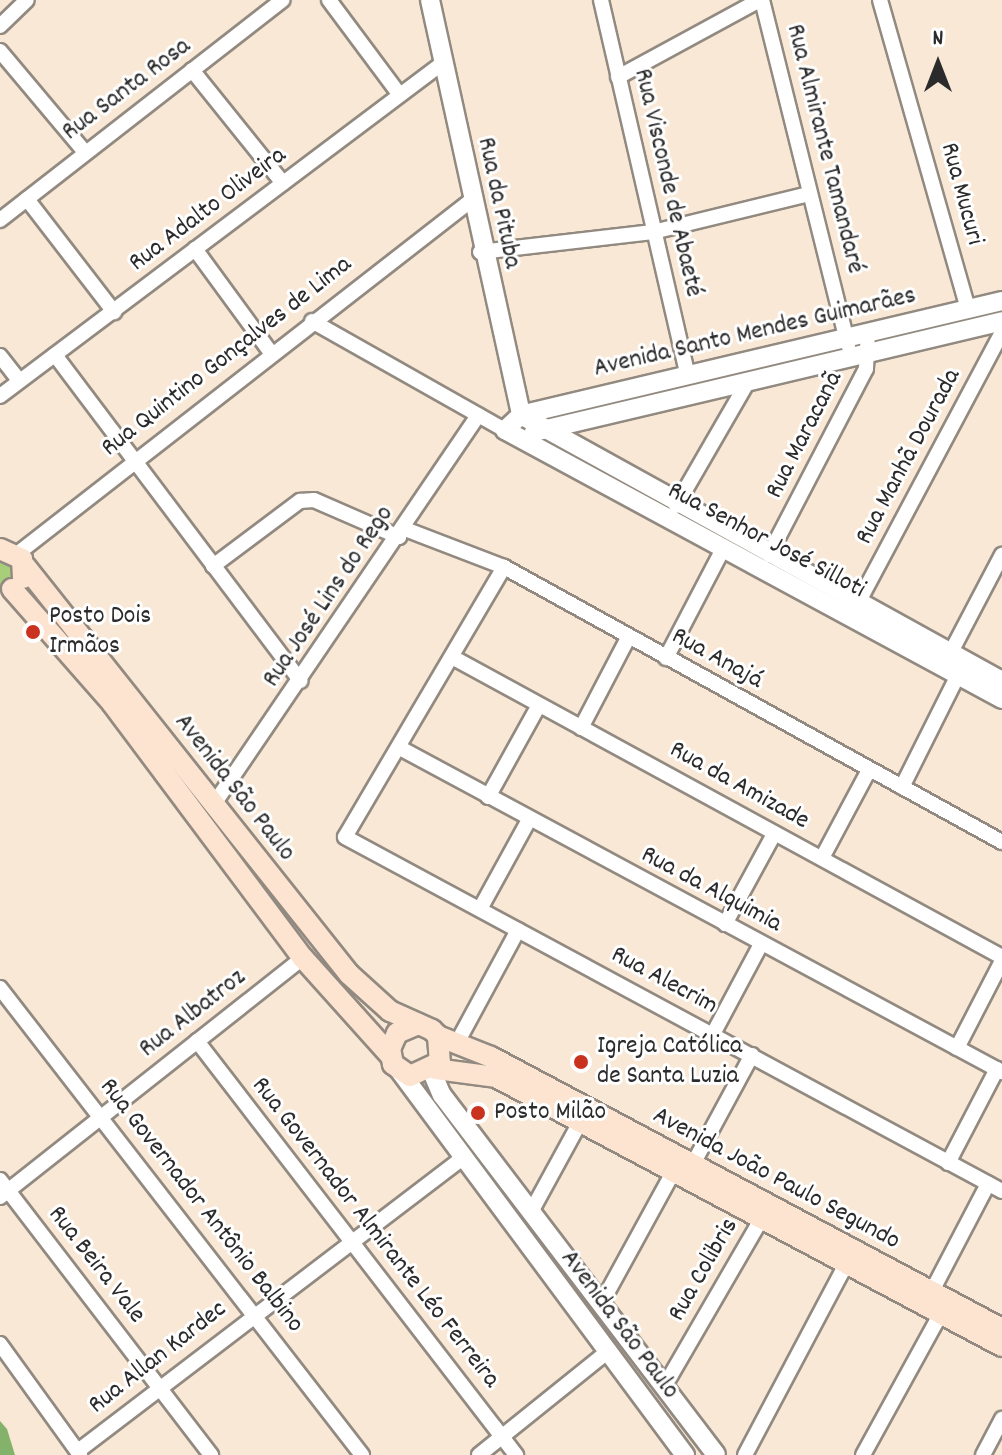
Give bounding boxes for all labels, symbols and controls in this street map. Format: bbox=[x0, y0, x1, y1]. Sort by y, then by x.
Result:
street label: Rua Almirante Tamandaré bbox=[778, 21, 870, 277]
north arrow bbox=[898, 24, 978, 104]
text: N bbox=[933, 24, 943, 55]
street label: Rua Santa Rosa bbox=[57, 32, 197, 148]
street label: Rua Visconde de Abaeté bbox=[626, 66, 708, 300]
street label: Rua da Pituba bbox=[469, 135, 527, 271]
street label: Rua Mucuri bbox=[932, 139, 990, 249]
street label: Rua Adalto Oliveira bbox=[123, 141, 293, 279]
street label: Rua Quintino Gonçalves de Lima bbox=[96, 250, 358, 464]
street label: Avenida Santo Mendes Guimarães bbox=[591, 281, 919, 385]
street label: Rua Manhã Dourada bbox=[850, 364, 968, 550]
street label: Rua Maracanã bbox=[760, 366, 850, 504]
street label: Rua Senhor José Silloti bbox=[662, 476, 870, 606]
street label: Rua José Lins do Rego bbox=[257, 500, 401, 694]
place label: Posto Dois Irmãos bbox=[49, 601, 151, 662]
street label: Rua Anajá bbox=[666, 621, 768, 697]
marker: Posto Dois Irmãos bbox=[24, 623, 42, 641]
street label: Avenida São Paulo bbox=[167, 708, 301, 868]
street label: Rua da Amizade bbox=[664, 735, 814, 837]
street label: Rua da Alquimia bbox=[635, 840, 787, 940]
street label: Rua Alecrim bbox=[605, 940, 723, 1022]
street label: Rua Albatroz bbox=[134, 963, 252, 1065]
place label: Igreja Católica de Santa Luzia bbox=[597, 1031, 742, 1092]
marker: Igreja Católica de Santa Luzia bbox=[572, 1053, 590, 1071]
street label: Rua Governador Almirante Léo Ferreira bbox=[244, 1071, 506, 1395]
street label: Rua Governador Antônio Balbino bbox=[92, 1073, 310, 1339]
place label: Posto Milão bbox=[494, 1097, 606, 1129]
street label: Avenida João Paulo Segundo bbox=[647, 1101, 905, 1257]
marker: Posto Milão bbox=[469, 1104, 487, 1122]
street label: Rua Beira Vale bbox=[40, 1200, 152, 1330]
street label: Rua Colibris bbox=[662, 1213, 746, 1327]
street label: Avenida São Paulo bbox=[553, 1244, 685, 1406]
street label: Rua Allan Kardec bbox=[83, 1294, 233, 1422]

